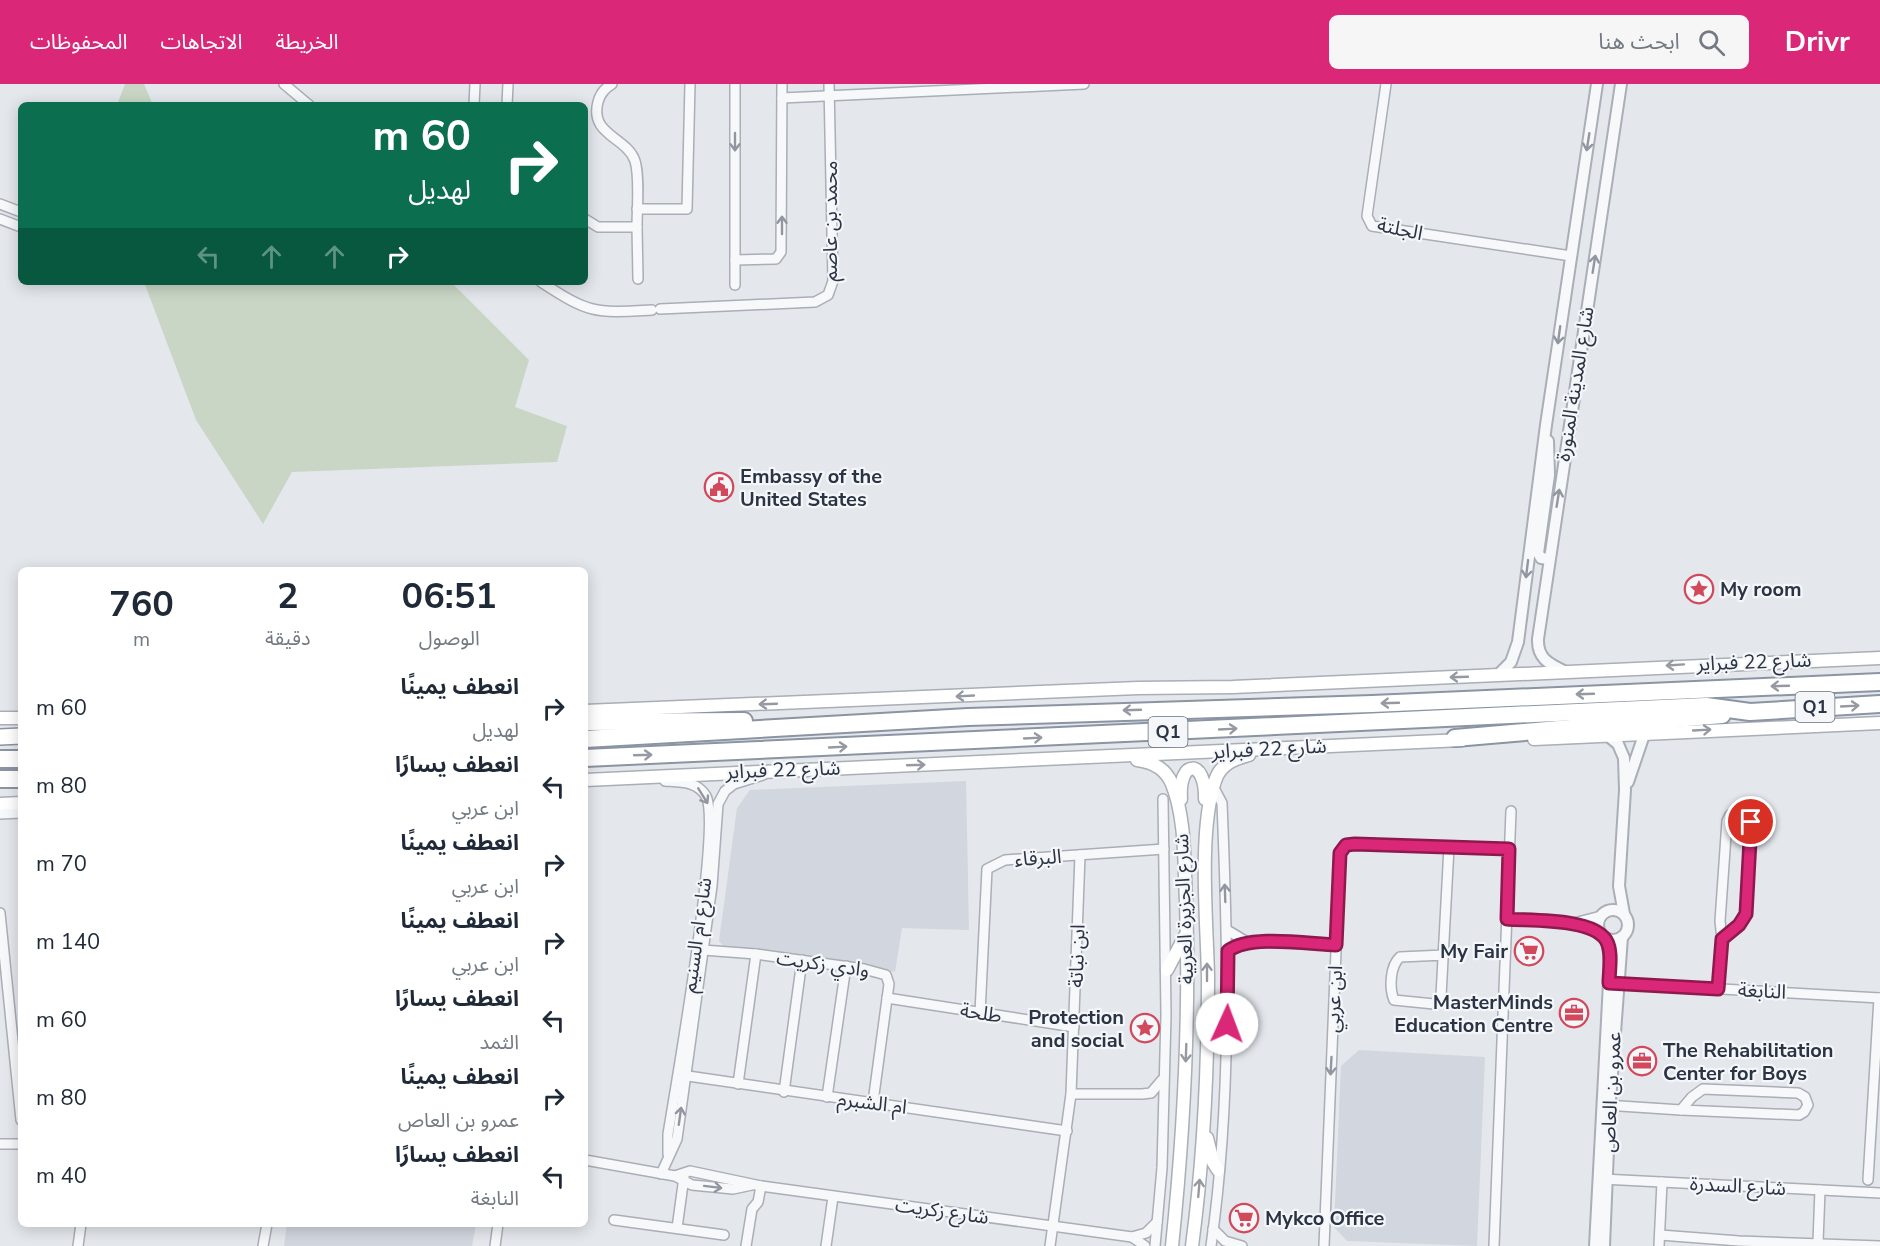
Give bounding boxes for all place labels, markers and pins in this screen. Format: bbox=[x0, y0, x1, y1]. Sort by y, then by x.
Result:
place label: Embassy of the United States bbox=[740, 463, 882, 513]
public building icon: Embassy of the United States bbox=[703, 471, 735, 503]
place icon: My room bbox=[1683, 573, 1715, 605]
place label: My room bbox=[1720, 576, 1802, 603]
pin bbox=[1725, 796, 1776, 847]
supermarket icon: My Fair bbox=[1513, 935, 1545, 967]
place label: My Fair bbox=[1440, 938, 1508, 965]
place label: MasterMinds Education Centre bbox=[1394, 989, 1553, 1039]
office icon: MasterMinds Education Centre bbox=[1558, 997, 1590, 1029]
place label: Protection and social bbox=[1028, 1004, 1125, 1054]
place icon: Protection and social bbox=[1129, 1012, 1161, 1044]
place label: The Rehabilitation Center for Boys bbox=[1663, 1037, 1834, 1087]
office icon: The Rehabilitation Center for Boys bbox=[1626, 1045, 1658, 1077]
supermarket icon: Mykco Office bbox=[1228, 1202, 1260, 1234]
place label: Mykco Office bbox=[1265, 1205, 1385, 1232]

